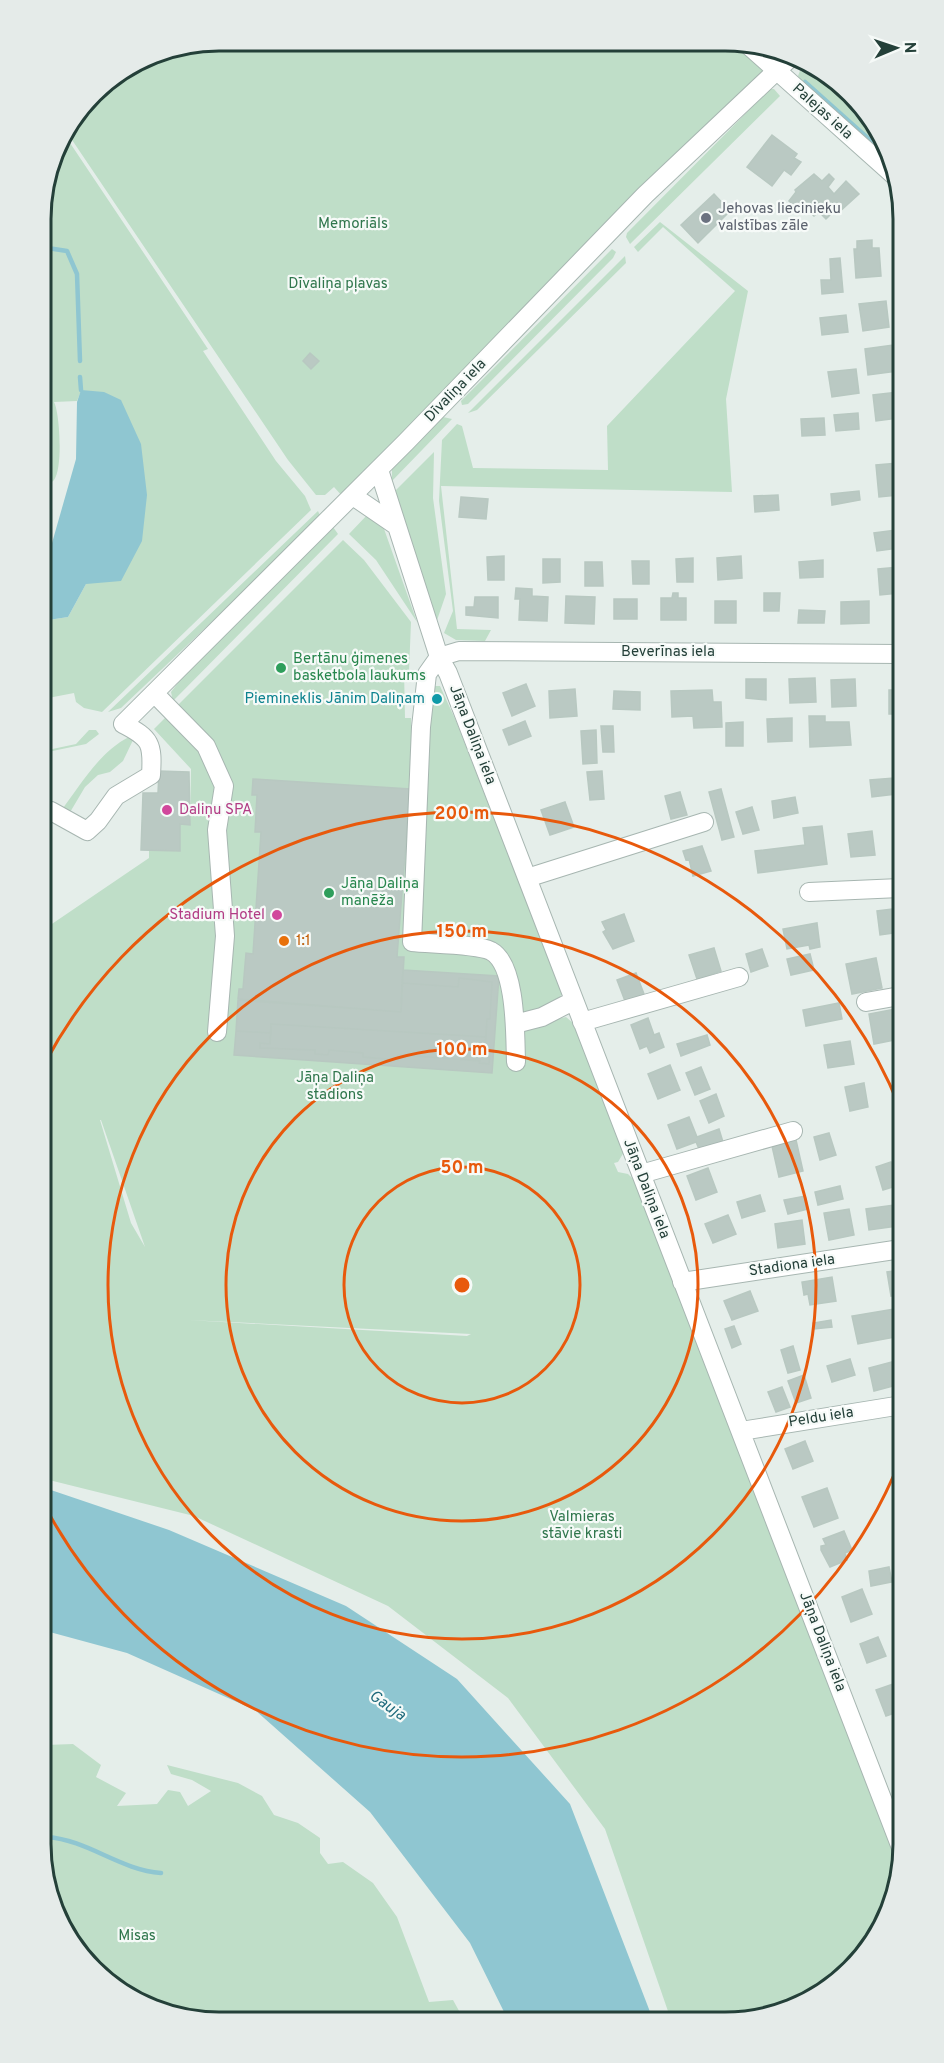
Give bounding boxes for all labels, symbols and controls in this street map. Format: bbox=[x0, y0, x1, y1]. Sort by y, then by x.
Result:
north arrow bbox=[866, 18, 926, 78]
text: N bbox=[899, 41, 919, 54]
street label: Palejas iela bbox=[788, 80, 856, 144]
place label: Jehovas liecinieku valstības zāle bbox=[718, 200, 841, 236]
marker: Jehovas liecinieku valstības zāle bbox=[699, 211, 713, 225]
park label: Memoriāls bbox=[318, 215, 388, 234]
park label: Dīvaliņa pļavas bbox=[288, 275, 388, 294]
street label: Dīvaliņa iela bbox=[421, 355, 491, 427]
street label: Beverīnas iela bbox=[621, 643, 715, 662]
place label: Bertānu ģimenes basketbola laukums bbox=[293, 650, 426, 686]
marker: Bertānu ģimenes basketbola laukums bbox=[274, 661, 288, 675]
street label: Jāņa Daliņa iela bbox=[444, 682, 500, 788]
place label: Piemineklis Jānim Daliņam bbox=[245, 690, 425, 709]
marker: Piemineklis Jānim Daliņam bbox=[430, 692, 444, 706]
place label: Daliņu SPA bbox=[179, 801, 252, 820]
marker: Daliņu SPA bbox=[160, 803, 174, 817]
text: 200 m bbox=[434, 803, 490, 826]
place label: Jāņa Daliņa manēža bbox=[341, 875, 419, 911]
marker: Jāņa Daliņa manēža bbox=[322, 886, 336, 900]
place label: Stadium Hotel bbox=[169, 906, 265, 925]
marker: Stadium Hotel bbox=[270, 908, 284, 922]
text: 150 m bbox=[437, 921, 487, 944]
place label: 1:1 bbox=[296, 932, 311, 951]
marker: 1:1 bbox=[277, 934, 291, 948]
text: 100 m bbox=[436, 1039, 488, 1062]
park label: Jāņa Daliņa stadions bbox=[296, 1069, 374, 1105]
street label: Jāņa Daliņa iela bbox=[618, 1136, 674, 1242]
text: 50 m bbox=[440, 1157, 484, 1180]
street label: Stadiona iela bbox=[748, 1251, 836, 1281]
centre of rings bbox=[452, 1275, 472, 1295]
street label: Peldu iela bbox=[787, 1403, 855, 1433]
park label: Valmieras stāvie krasti bbox=[542, 1508, 622, 1544]
street label: Jāņa Daliņa iela bbox=[794, 1589, 850, 1695]
water label: Gauja bbox=[365, 1686, 410, 1726]
park label: Misas bbox=[118, 1927, 156, 1946]

